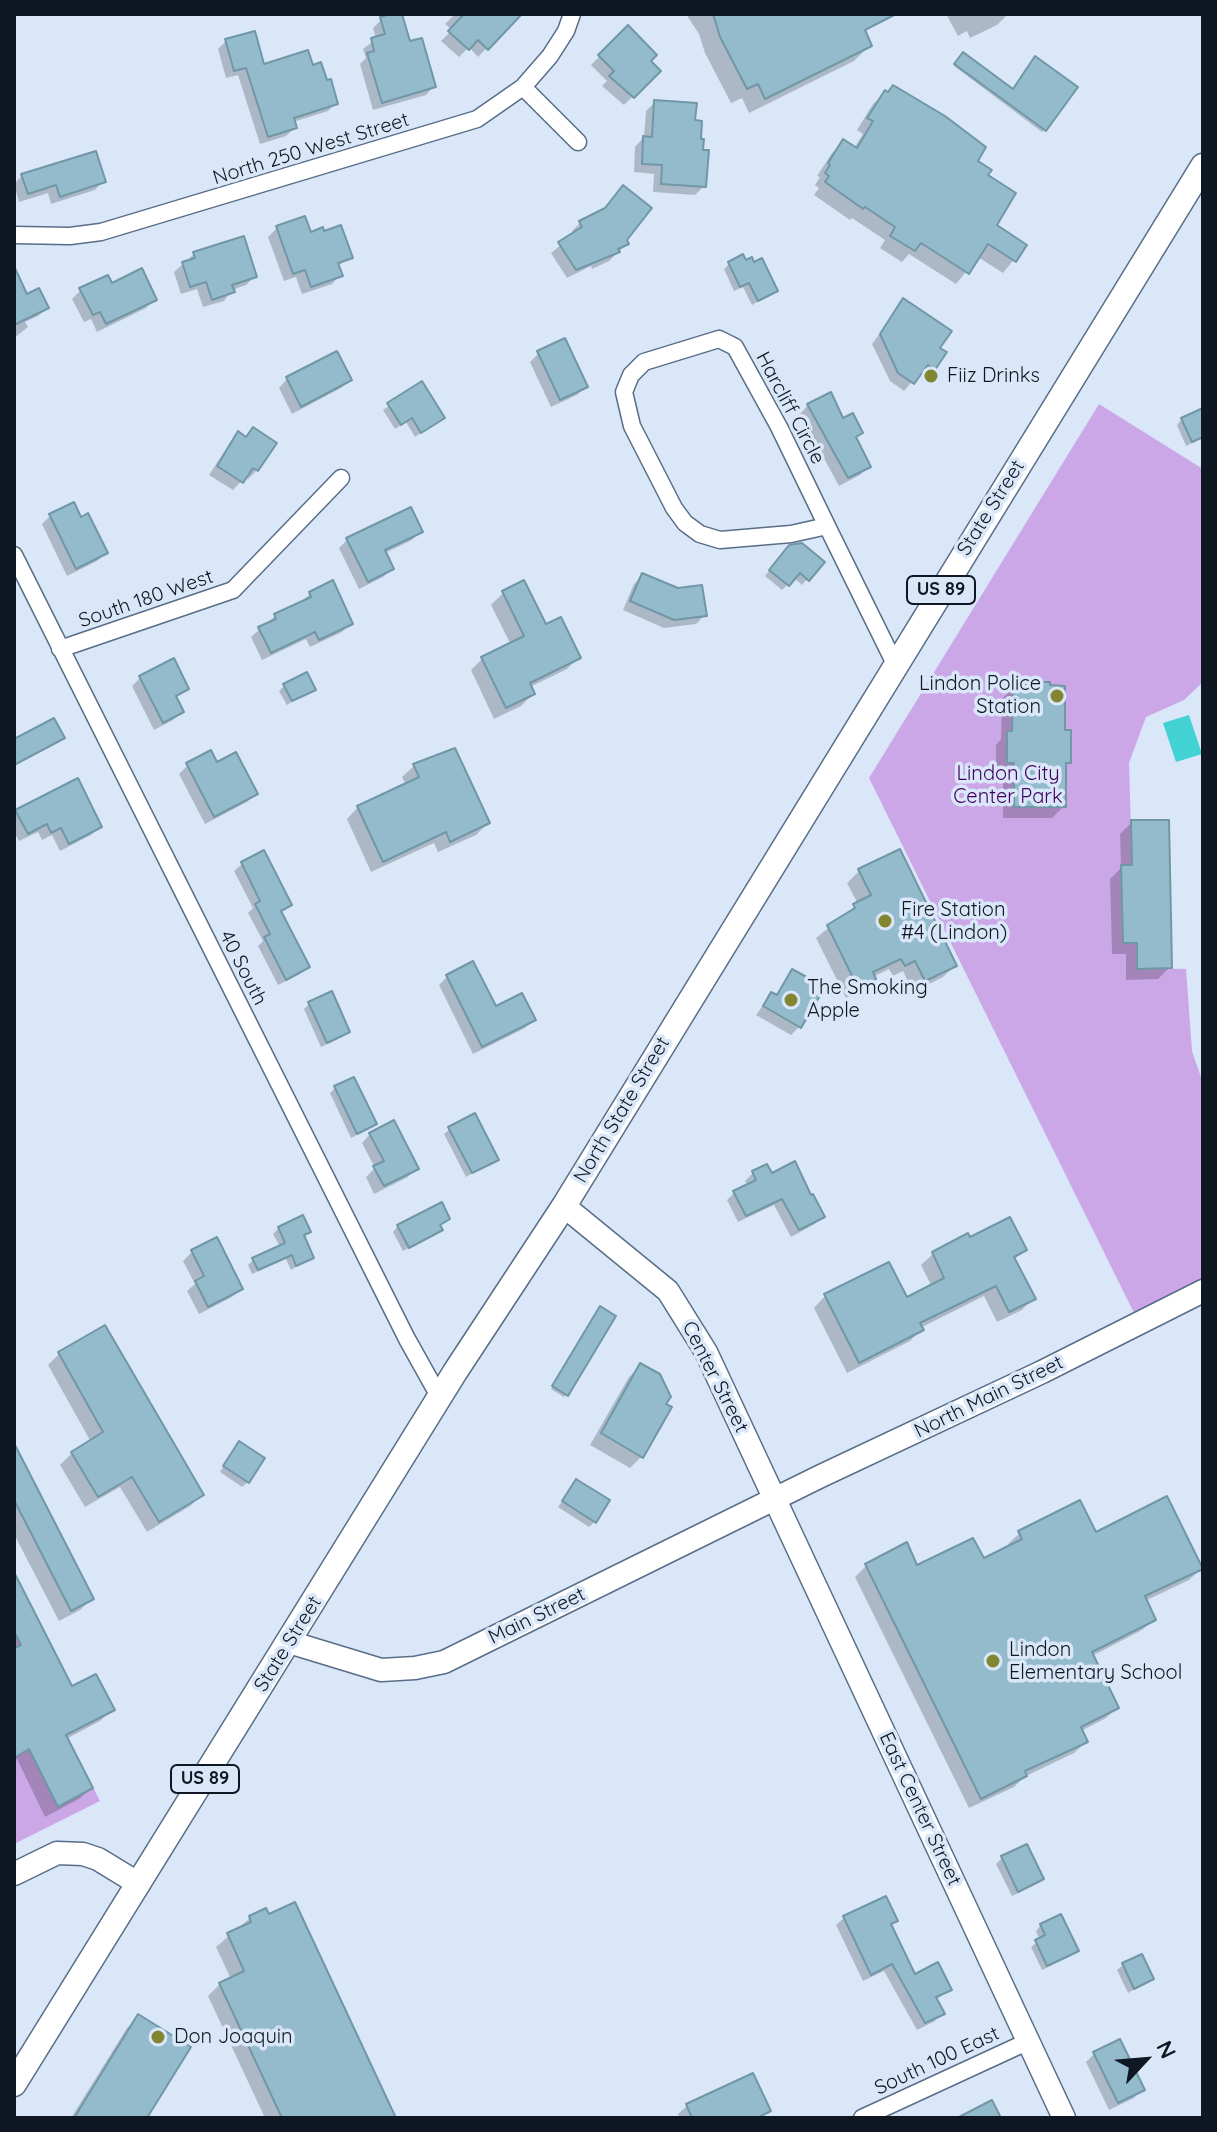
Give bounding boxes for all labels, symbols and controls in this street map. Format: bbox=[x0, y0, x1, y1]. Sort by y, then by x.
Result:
street label: North 250 West Street bbox=[210, 108, 412, 190]
street label: Harcliff Circle bbox=[750, 348, 830, 468]
place label: Fiiz Drinks bbox=[947, 364, 1040, 388]
marker: Fiiz Drinks bbox=[922, 367, 940, 385]
street label: State Street bbox=[952, 456, 1030, 560]
street label: South 180 West bbox=[76, 565, 216, 633]
road number: US 89 bbox=[907, 576, 975, 604]
place label: Lindon Police Station bbox=[919, 672, 1041, 719]
marker: Lindon Police Station bbox=[1048, 687, 1066, 705]
park label: Lindon City Center Park bbox=[953, 762, 1063, 809]
place label: Fire Station #4 (Lindon) bbox=[901, 898, 1007, 945]
marker: Fire Station #4 (Lindon) bbox=[876, 912, 894, 930]
street label: 40 South bbox=[214, 927, 272, 1009]
place label: The Smoking Apple bbox=[807, 976, 928, 1023]
marker: The Smoking Apple bbox=[782, 991, 800, 1009]
street label: North State Street bbox=[569, 1033, 675, 1187]
street label: Center Street bbox=[677, 1317, 753, 1437]
street label: North Main Street bbox=[911, 1351, 1067, 1443]
street label: Main Street bbox=[485, 1582, 589, 1650]
street label: State Street bbox=[249, 1592, 327, 1696]
place label: Lindon Elementary School bbox=[1009, 1638, 1182, 1685]
marker: Lindon Elementary School bbox=[984, 1652, 1002, 1670]
street label: East Center Street bbox=[874, 1728, 966, 1890]
road number: US 89 bbox=[171, 1765, 239, 1793]
north arrow bbox=[1105, 2020, 1185, 2100]
street label: South 100 East bbox=[871, 2022, 1003, 2100]
place label: Don Joaquin bbox=[174, 2025, 293, 2049]
marker: Don Joaquin bbox=[149, 2028, 167, 2046]
text: N bbox=[1150, 2036, 1183, 2063]

